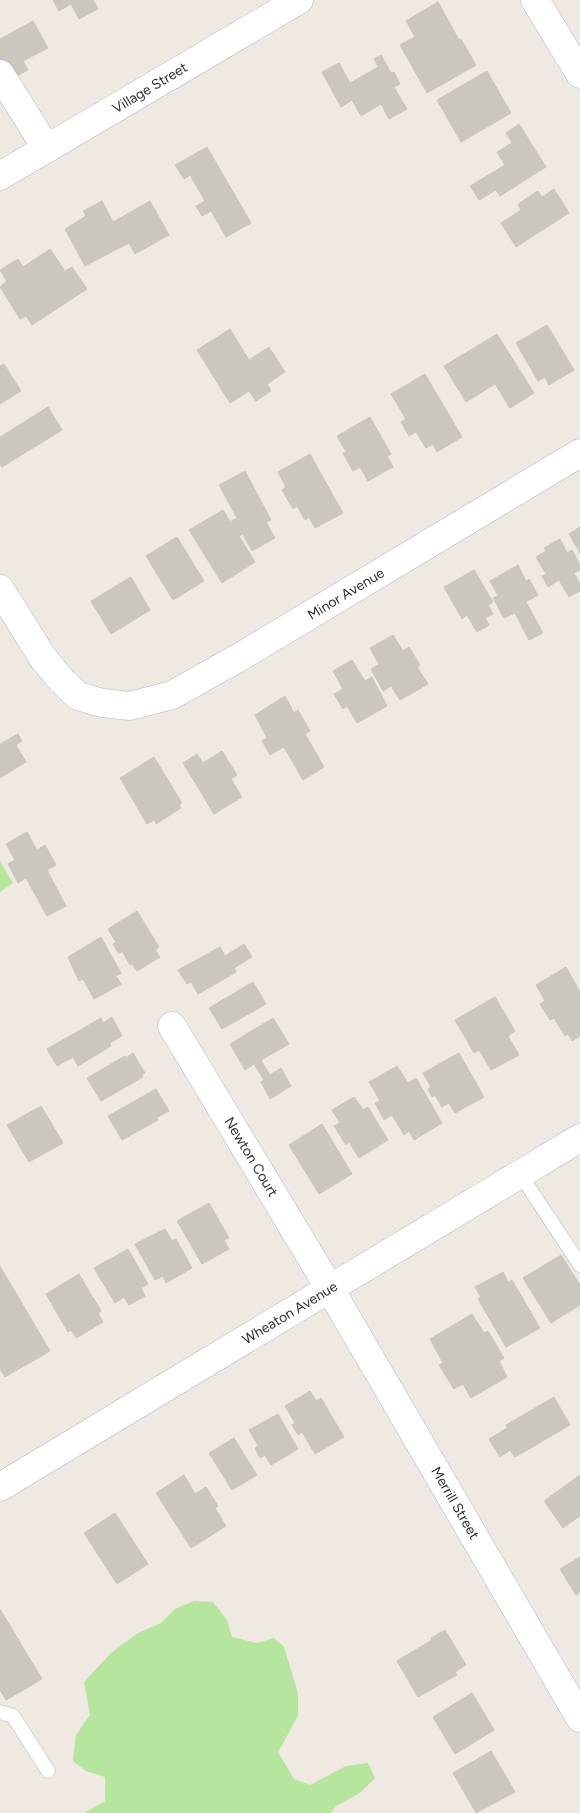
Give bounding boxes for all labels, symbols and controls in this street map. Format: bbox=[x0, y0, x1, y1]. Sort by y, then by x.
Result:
street label: Village Street bbox=[109, 59, 191, 117]
street label: Minor Avenue bbox=[305, 564, 388, 624]
street label: Newton Court bbox=[221, 1114, 281, 1200]
street label: Wheaton Avenue bbox=[239, 1278, 341, 1348]
street label: Merrill Street bbox=[427, 1464, 483, 1542]

